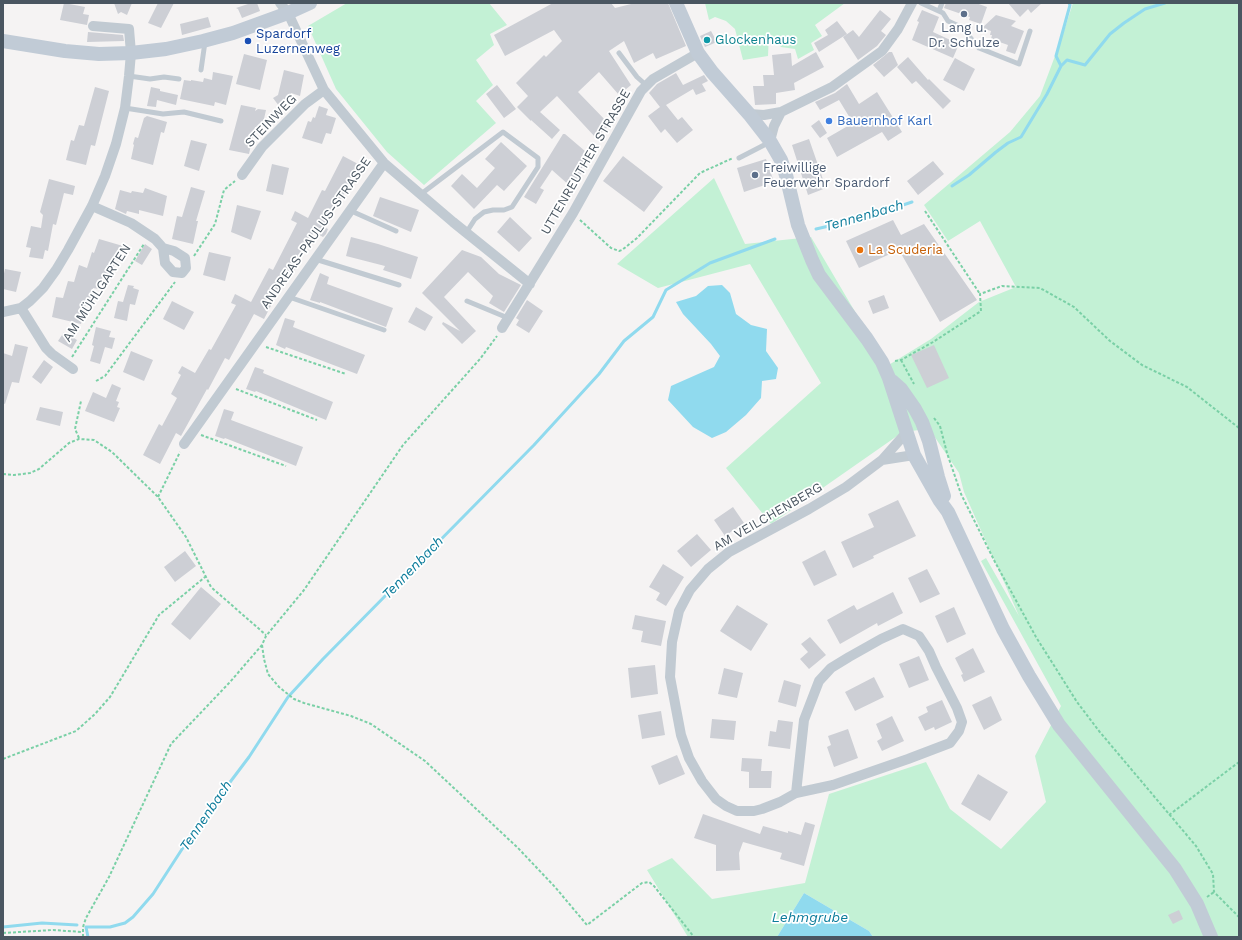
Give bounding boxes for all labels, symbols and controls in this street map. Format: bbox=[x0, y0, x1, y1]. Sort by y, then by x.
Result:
marker: Lang u. Dr. Schulze bbox=[959, 9, 969, 19]
place label: Lang u. Dr. Schulze bbox=[928, 20, 1000, 51]
place label: Spardorf Luzernenweg bbox=[256, 26, 340, 57]
place label: Glockenhaus bbox=[715, 32, 796, 48]
marker: Glockenhaus bbox=[702, 35, 712, 45]
marker: Spardorf Luzernenweg bbox=[243, 36, 253, 46]
street label: UTTENREUTHER STRASSE bbox=[538, 86, 634, 238]
street label: STEINWEG bbox=[242, 91, 300, 151]
place label: Bauernhof Karl bbox=[837, 113, 932, 129]
marker: Bauernhof Karl bbox=[824, 116, 834, 126]
street label: ANDREAS-PAULUS-STRASSE bbox=[257, 154, 375, 312]
place label: Freiwillige Feuerwehr Spardorf bbox=[763, 160, 890, 191]
marker: Freiwillige Feuerwehr Spardorf bbox=[750, 170, 760, 180]
water label: Tennenbach bbox=[823, 197, 905, 235]
street label: AM MÜHLGARTEN bbox=[60, 241, 134, 345]
place label: La Scuderia bbox=[868, 242, 943, 258]
marker: La Scuderia bbox=[855, 245, 865, 255]
street label: AM VEILCHENBERG bbox=[711, 479, 825, 555]
water label: Tennenbach bbox=[379, 533, 447, 603]
water label: Tennenbach bbox=[176, 778, 236, 854]
water label: Lehmgrube bbox=[772, 910, 848, 926]

